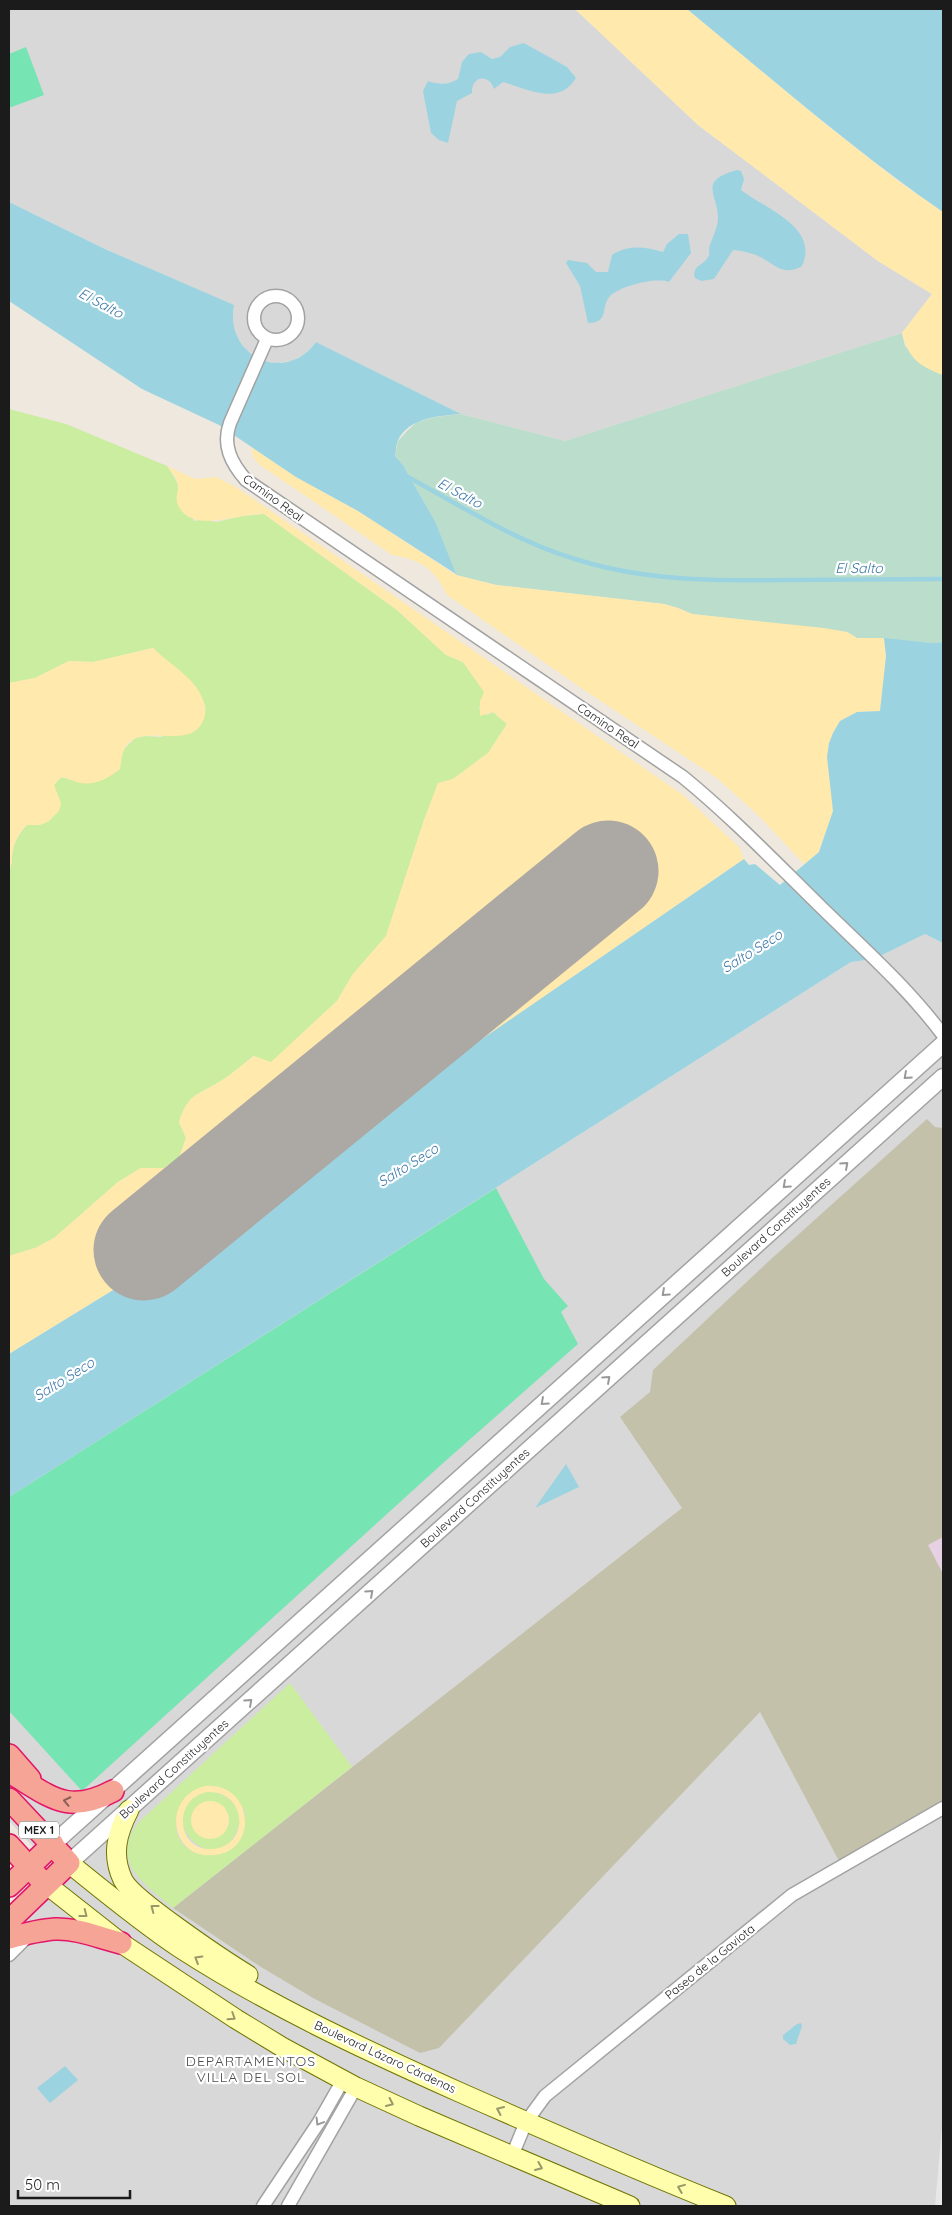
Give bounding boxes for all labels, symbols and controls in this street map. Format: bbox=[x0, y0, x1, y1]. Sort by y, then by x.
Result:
water label: El Salto bbox=[76, 284, 127, 322]
street label: Camino Real bbox=[240, 471, 306, 525]
water label: El Salto bbox=[435, 474, 486, 512]
water label: El Salto bbox=[835, 559, 883, 577]
street label: Camino Real bbox=[575, 700, 642, 752]
water label: Salto Seco bbox=[718, 925, 786, 977]
one-way arrow bbox=[903, 1070, 912, 1079]
water label: Salto Seco bbox=[374, 1139, 442, 1191]
one-way arrow bbox=[840, 1162, 849, 1171]
street label: Boulevard Constituyentes bbox=[718, 1173, 834, 1280]
one-way arrow bbox=[782, 1179, 791, 1188]
one-way arrow bbox=[662, 1287, 671, 1296]
water label: Salto Seco bbox=[30, 1353, 98, 1405]
one-way arrow bbox=[602, 1376, 611, 1385]
one-way arrow bbox=[541, 1396, 550, 1405]
street label: Boulevard Constituyentes bbox=[417, 1444, 533, 1551]
one-way arrow bbox=[364, 1590, 373, 1599]
one-way arrow bbox=[243, 1699, 252, 1708]
street label: Boulevard Constituyentes bbox=[116, 1715, 232, 1822]
one-way arrow bbox=[62, 1797, 71, 1807]
road number: MEX 1 bbox=[19, 1822, 59, 1838]
one-way arrow bbox=[150, 1905, 160, 1914]
one-way arrow bbox=[78, 1909, 87, 1917]
street label: Paseo de la Gaviota bbox=[662, 1921, 758, 2002]
one-way arrow bbox=[195, 1956, 204, 1965]
one-way arrow bbox=[227, 2010, 236, 2020]
street label: Boulevard Lázaro Cárdenas bbox=[312, 2017, 459, 2096]
district label: DEPARTAMENTOS VILLA DEL SOL bbox=[186, 2052, 316, 2086]
one-way arrow bbox=[385, 2096, 394, 2107]
one-way arrow bbox=[496, 2106, 505, 2116]
one-way arrow bbox=[316, 2117, 326, 2126]
one-way arrow bbox=[534, 2161, 543, 2172]
scale bar bbox=[18, 2168, 130, 2200]
text: 50 m bbox=[25, 2175, 60, 2194]
one-way arrow bbox=[677, 2184, 686, 2194]

